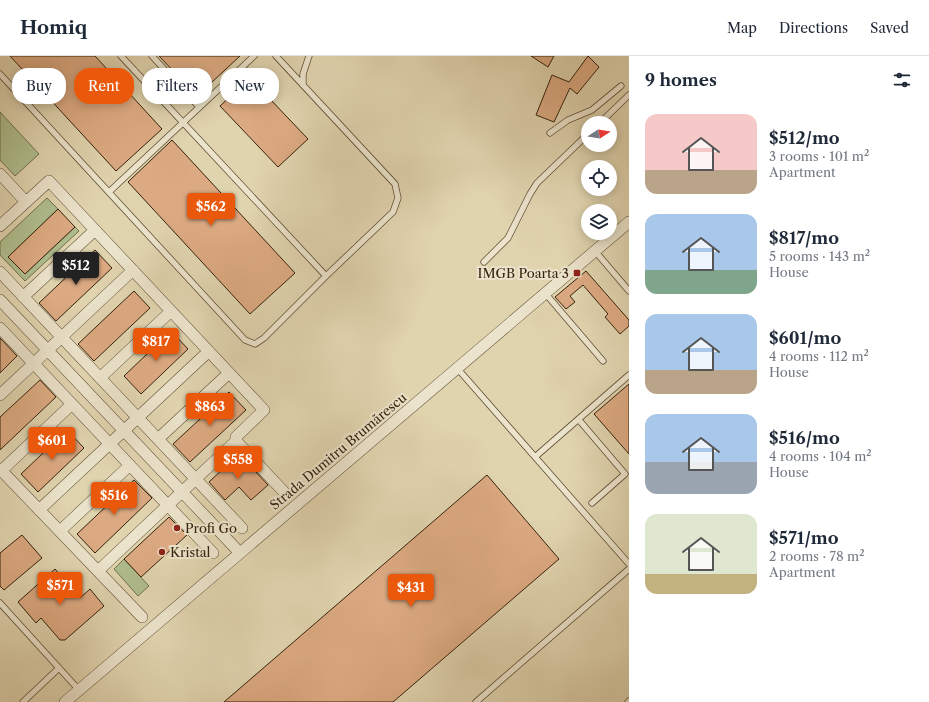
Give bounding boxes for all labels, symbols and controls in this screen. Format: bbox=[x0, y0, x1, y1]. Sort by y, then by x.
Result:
text: Homiq bbox=[20, 16, 87, 39]
text: Map bbox=[727, 19, 757, 37]
text: Directions bbox=[779, 19, 848, 37]
text: Saved bbox=[870, 19, 909, 37]
chip: Buy bbox=[12, 68, 66, 104]
chip: Rent bbox=[74, 68, 134, 104]
chip: Filters bbox=[142, 68, 212, 104]
chip: New bbox=[220, 68, 279, 104]
icon: filters bbox=[891, 69, 913, 91]
text: 9 homes bbox=[645, 70, 717, 90]
north arrow bbox=[581, 116, 617, 152]
map controls bbox=[581, 116, 617, 240]
text: $512/mo bbox=[769, 128, 840, 148]
icon: home bbox=[677, 130, 725, 178]
text: 3 rooms · 101 m² bbox=[769, 148, 869, 164]
button: locate bbox=[581, 160, 617, 196]
text: Apartment bbox=[769, 164, 836, 180]
pin: $562 bbox=[187, 193, 235, 227]
text: $562 bbox=[196, 198, 226, 214]
button: layers bbox=[581, 204, 617, 240]
text: $817/mo bbox=[769, 228, 839, 248]
icon: home bbox=[677, 230, 725, 278]
text: 5 rooms · 143 m² bbox=[769, 248, 870, 264]
pin: $512 bbox=[52, 252, 100, 286]
text: $512 bbox=[62, 257, 90, 273]
text: House bbox=[769, 264, 809, 280]
place label: IMGB Poarta 3 bbox=[478, 265, 569, 281]
marker: IMGB Poarta 3 bbox=[572, 268, 582, 278]
pin: $817 bbox=[132, 328, 180, 362]
text: $601/mo bbox=[769, 328, 841, 348]
icon: home bbox=[677, 330, 725, 378]
text: $817 bbox=[142, 333, 170, 349]
text: 4 rooms · 112 m² bbox=[769, 348, 869, 364]
text: House bbox=[769, 364, 809, 380]
street label: Strada Dumitru Brumărescu bbox=[266, 389, 410, 513]
pin: $863 bbox=[186, 393, 234, 427]
text: $863 bbox=[195, 398, 225, 414]
pin: $601 bbox=[28, 427, 76, 461]
text: $516/mo bbox=[769, 428, 840, 448]
icon: home bbox=[677, 430, 725, 478]
text: $601 bbox=[37, 432, 67, 448]
pin: $558 bbox=[214, 446, 262, 480]
text: 4 rooms · 104 m² bbox=[769, 448, 872, 464]
text: $558 bbox=[223, 451, 253, 467]
text: House bbox=[769, 464, 809, 480]
pin: $516 bbox=[90, 482, 138, 516]
text: $516 bbox=[100, 487, 128, 503]
place label: Profi Go bbox=[185, 520, 237, 536]
marker: Profi Go bbox=[172, 523, 182, 533]
text: $571/mo bbox=[769, 528, 839, 548]
icon: home bbox=[677, 530, 725, 578]
place label: Kristal bbox=[170, 544, 211, 560]
marker: Kristal bbox=[157, 547, 167, 557]
text: 2 rooms · 78 m² bbox=[769, 548, 865, 564]
text: Apartment bbox=[769, 564, 836, 580]
pin: $571 bbox=[36, 572, 84, 606]
pin: $431 bbox=[387, 574, 435, 608]
text: $571 bbox=[46, 577, 74, 593]
text: $431 bbox=[397, 579, 425, 595]

